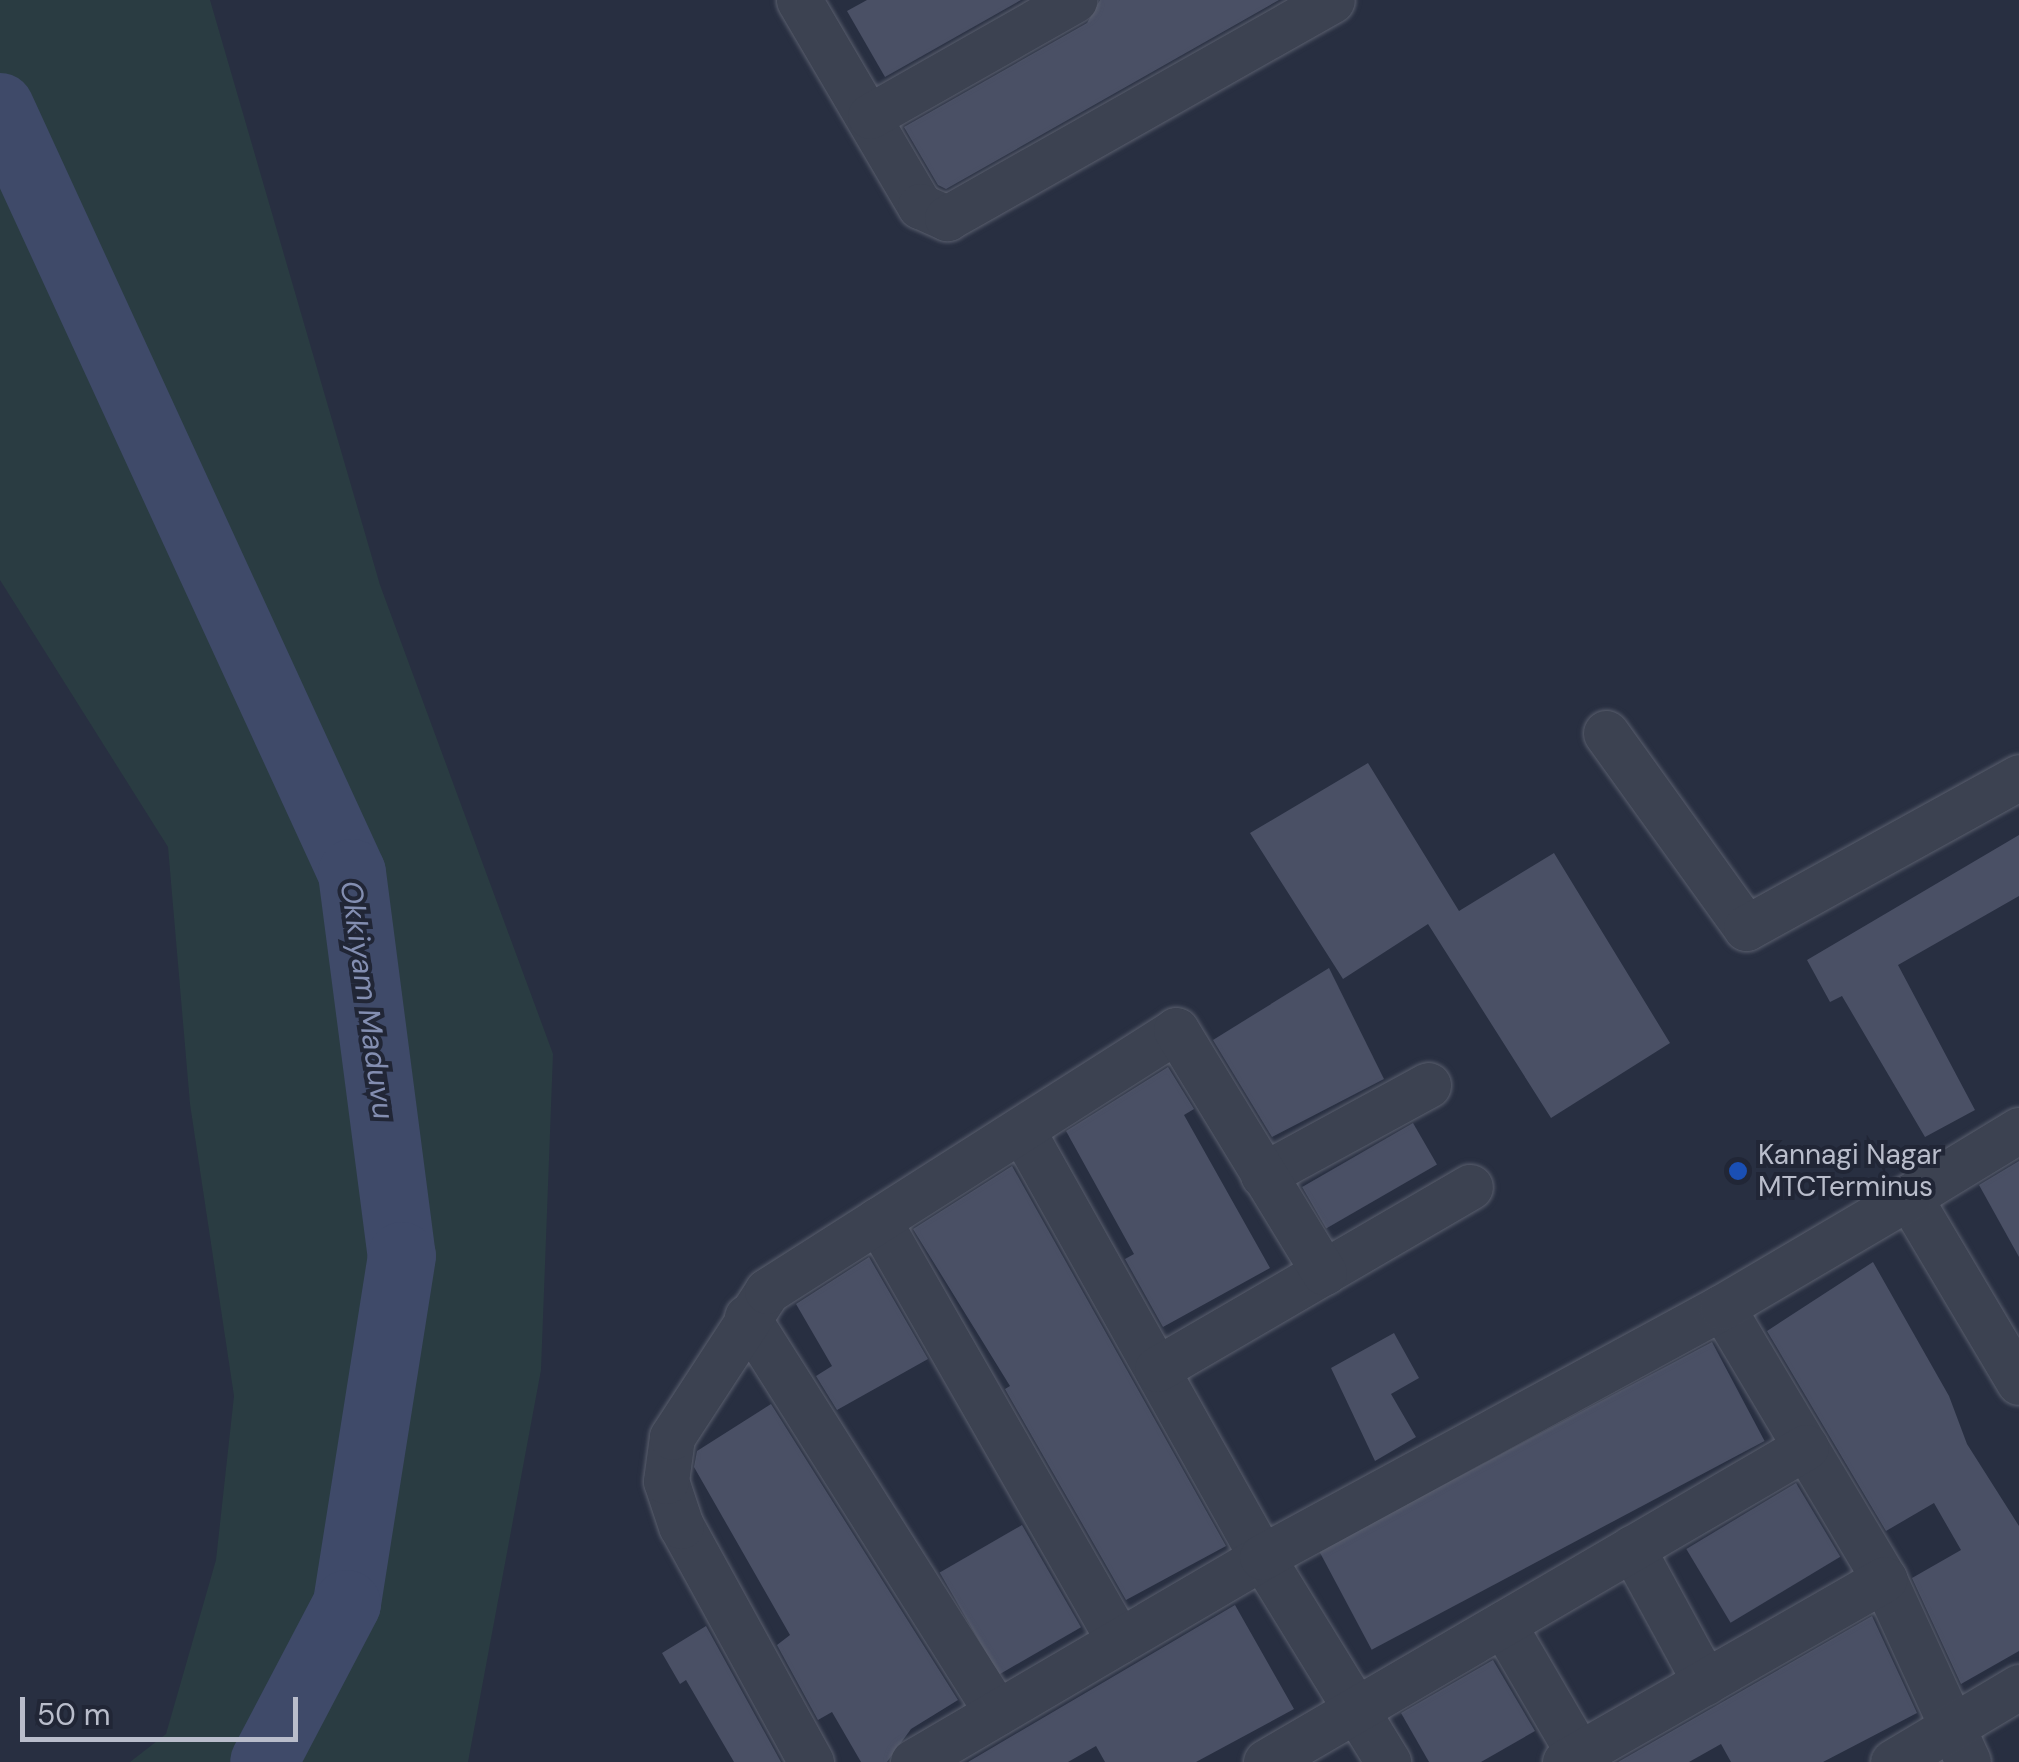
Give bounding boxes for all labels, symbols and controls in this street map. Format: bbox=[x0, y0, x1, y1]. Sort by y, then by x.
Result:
water label: Okkiyam Maduvu bbox=[332, 878, 402, 1122]
place label: Kannagi Nagar MTCTerminus bbox=[1758, 1138, 1942, 1204]
marker: Kannagi Nagar MTCTerminus bbox=[1727, 1160, 1749, 1182]
scale bar bbox=[25, 1677, 302, 1739]
text: 50 m bbox=[37, 1695, 111, 1734]

